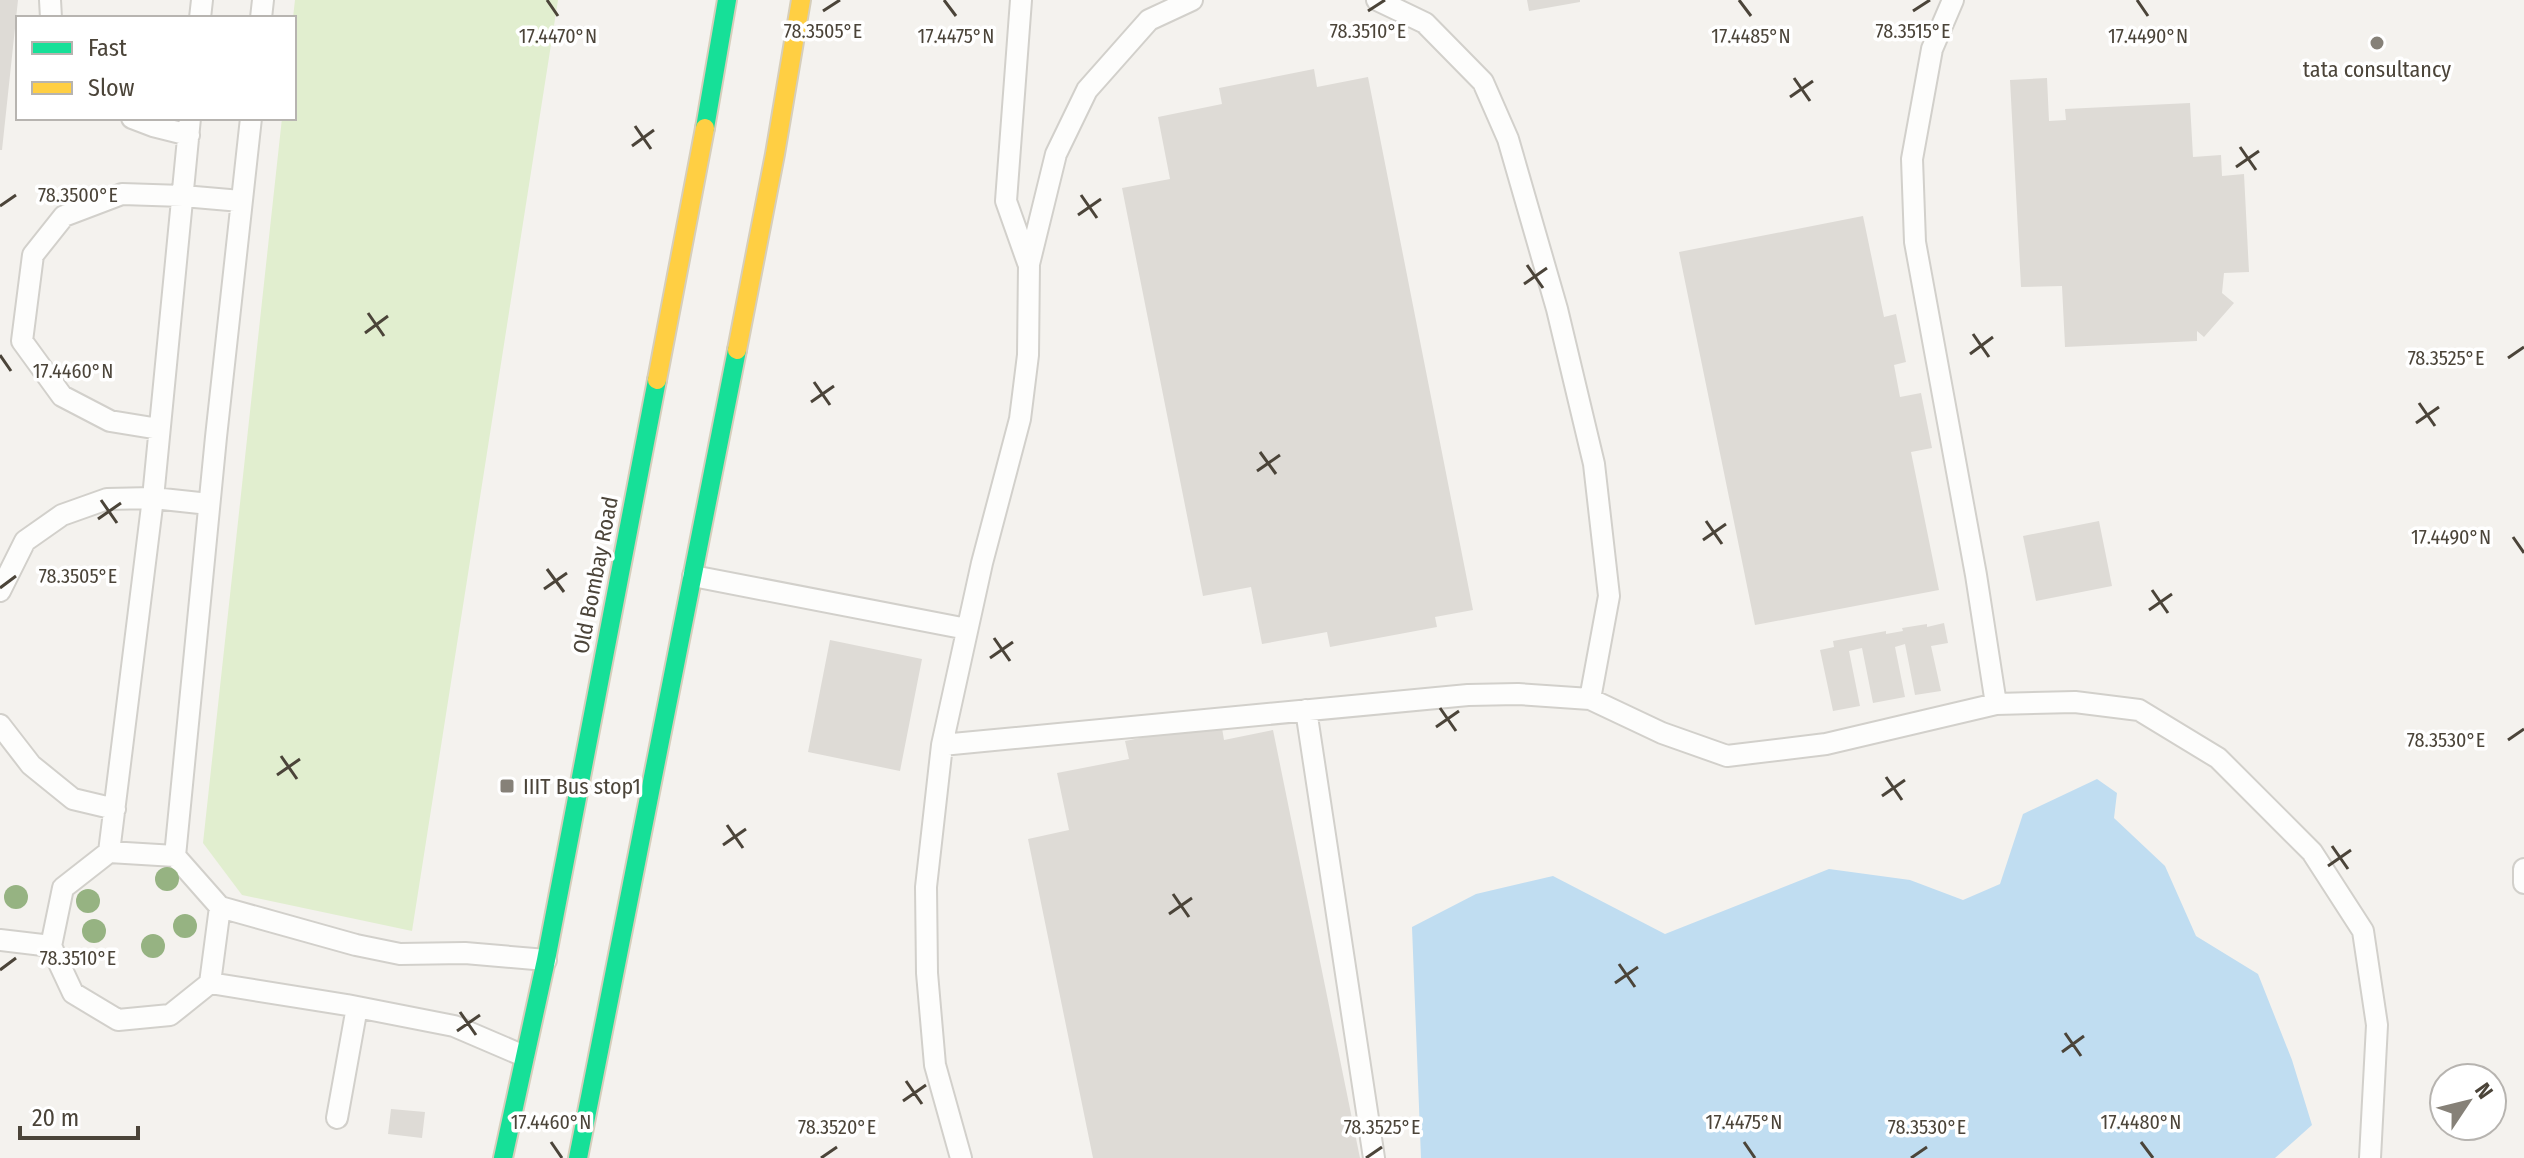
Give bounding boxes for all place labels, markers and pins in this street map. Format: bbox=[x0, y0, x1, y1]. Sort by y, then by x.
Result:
marker: tata consultancy bbox=[2368, 34, 2386, 52]
place label: tata consultancy bbox=[2303, 56, 2451, 83]
place label: IIIT Bus stop1 bbox=[523, 773, 641, 800]
marker: IIIT Bus stop1 bbox=[498, 777, 516, 795]

